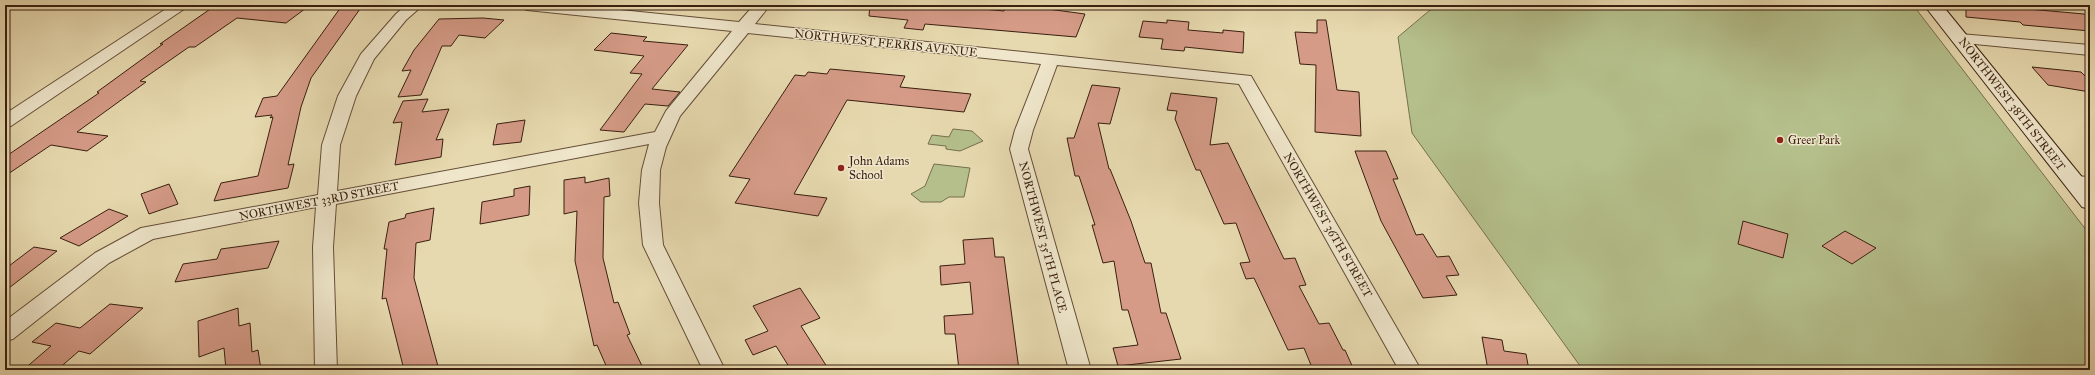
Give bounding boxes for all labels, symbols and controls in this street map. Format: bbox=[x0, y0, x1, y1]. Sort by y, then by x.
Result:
street label: NORTHWEST FERRIS AVENUE bbox=[794, 26, 979, 60]
street label: NORTHWEST 38TH STREET bbox=[1956, 35, 2068, 173]
place label: Greer Park bbox=[1788, 133, 1840, 147]
marker: Greer Park bbox=[1775, 135, 1785, 145]
street label: NORTHWEST 36TH STREET bbox=[1281, 150, 1375, 300]
place label: John Adams School bbox=[847, 154, 909, 182]
street label: NORTHWEST 35TH PLACE bbox=[1016, 160, 1070, 314]
marker: John Adams School bbox=[836, 163, 846, 173]
street label: NORTHWEST 33RD STREET bbox=[238, 179, 400, 223]

